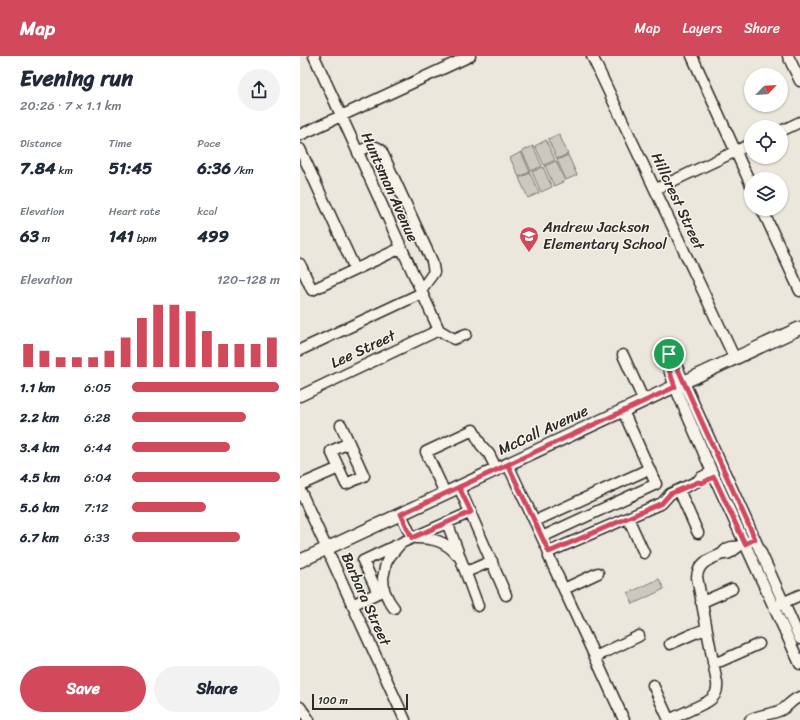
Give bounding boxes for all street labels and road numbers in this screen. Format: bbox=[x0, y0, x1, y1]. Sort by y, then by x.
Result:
street label: Huntsman Avenue bbox=[354, 128, 426, 247]
street label: Hillcrest Street bbox=[644, 148, 712, 255]
street label: Lee Street bbox=[326, 322, 401, 375]
street label: McCall Avenue bbox=[493, 398, 593, 462]
street label: Barbara Street bbox=[334, 548, 399, 651]

